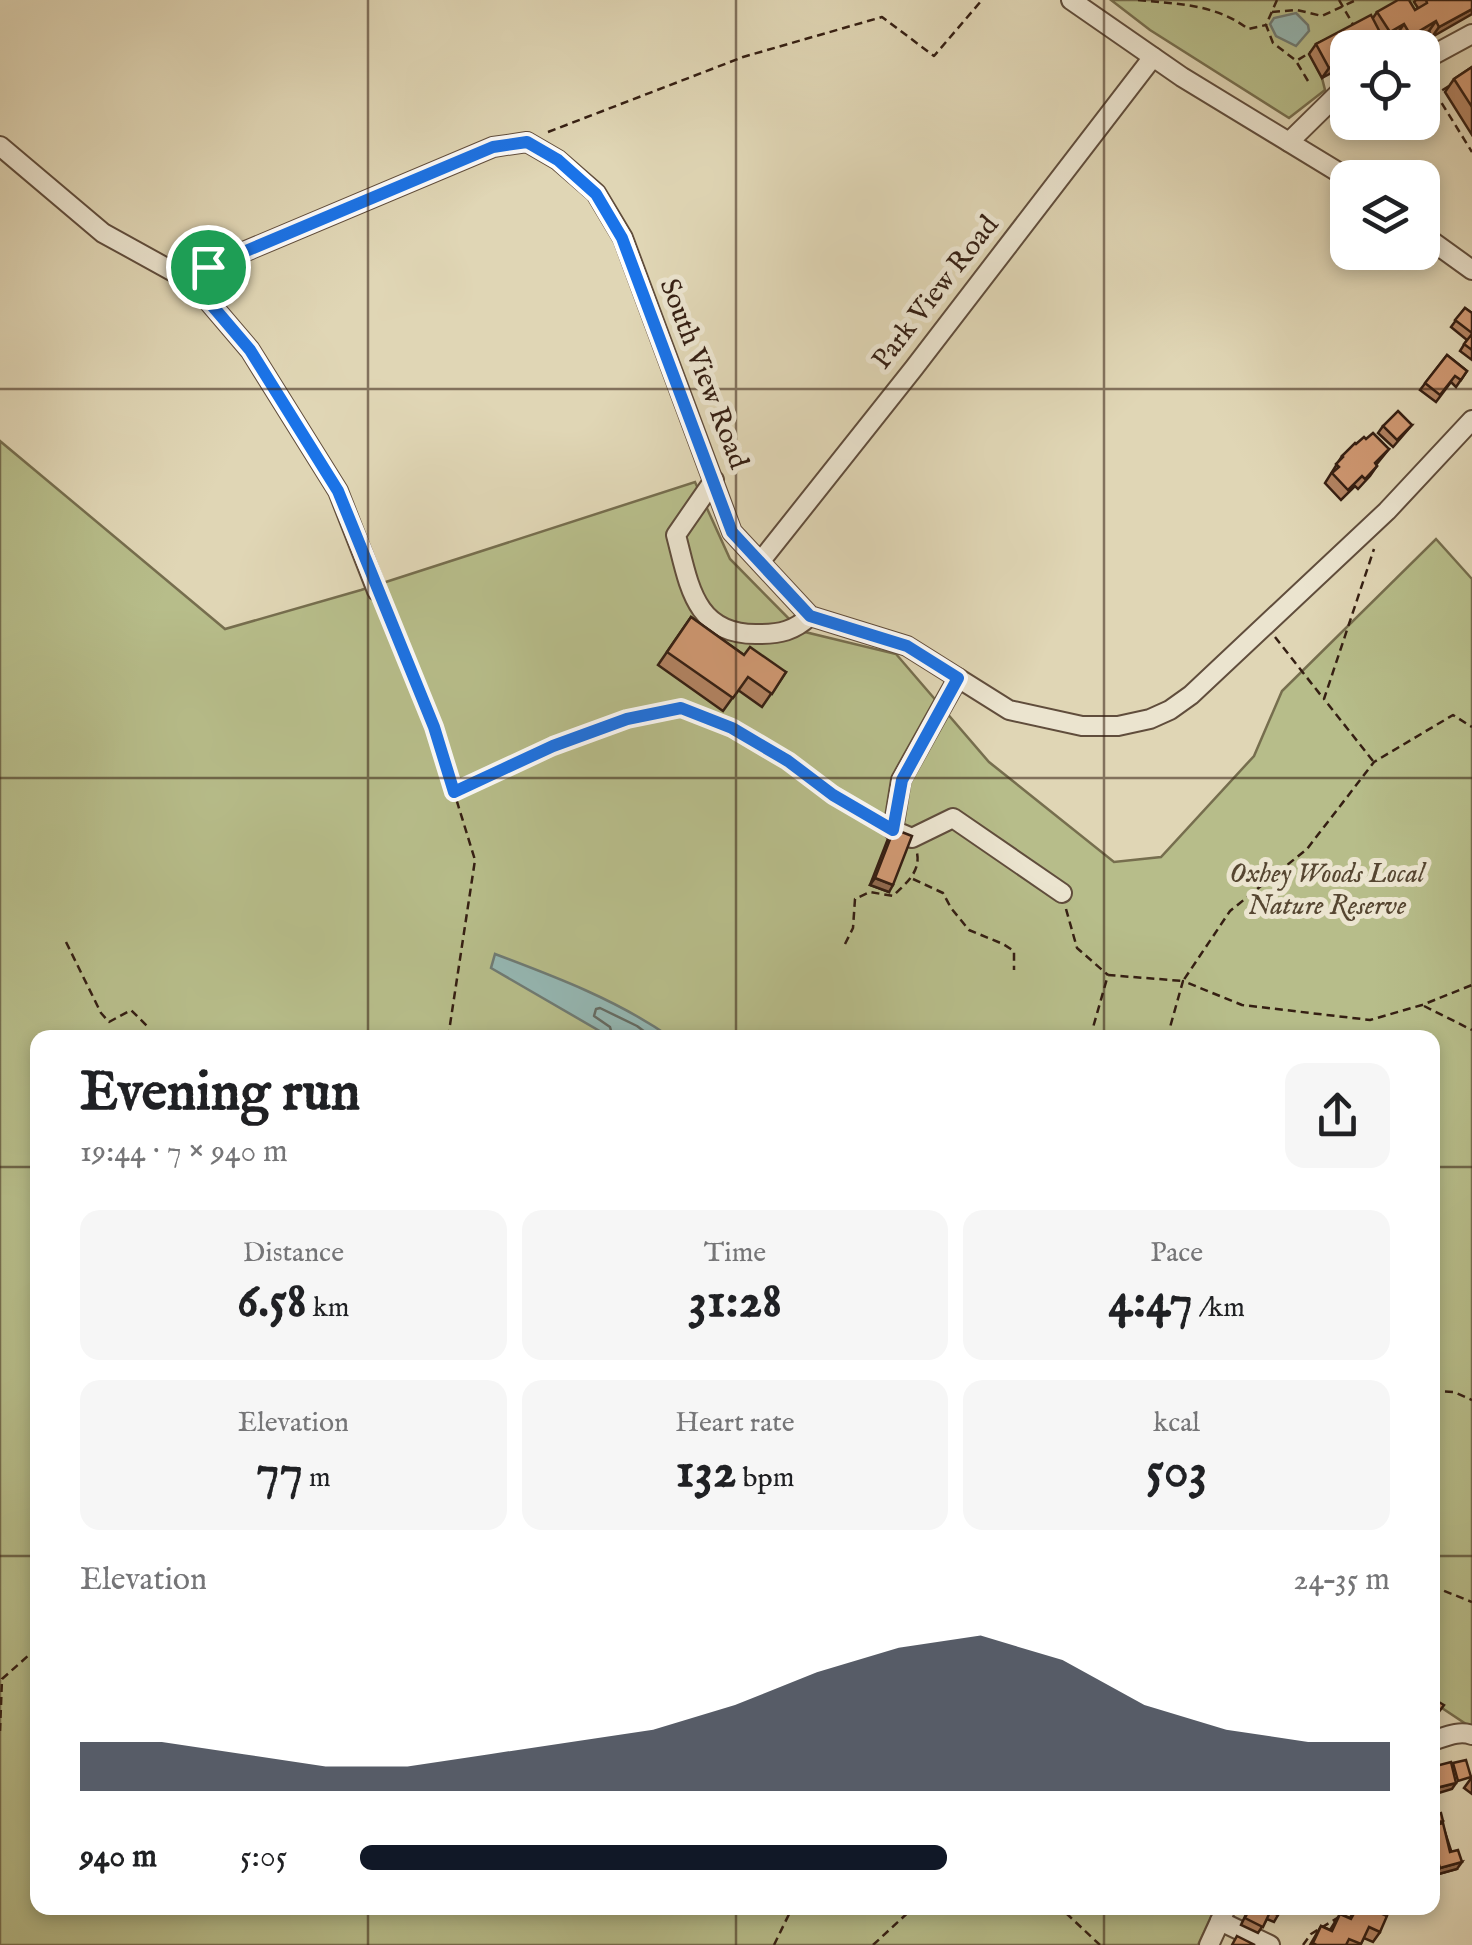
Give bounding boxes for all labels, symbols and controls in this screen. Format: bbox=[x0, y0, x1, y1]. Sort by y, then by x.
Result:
map controls bbox=[1330, 30, 1440, 270]
button: locate bbox=[1330, 30, 1440, 140]
button: layers bbox=[1330, 160, 1440, 270]
street label: Park View Road bbox=[865, 209, 1007, 377]
pin bbox=[166, 225, 251, 310]
icon: arrive bbox=[181, 240, 236, 295]
street label: South View Road bbox=[651, 274, 755, 474]
park label: Oxhey Woods Local Nature Reserve bbox=[1230, 857, 1427, 924]
text: Evening run bbox=[80, 1059, 360, 1129]
button: share bbox=[1285, 1063, 1390, 1168]
text: 19:44 · 7 × 940 m bbox=[80, 1132, 288, 1173]
text: Distance bbox=[243, 1236, 344, 1271]
text: Time bbox=[704, 1236, 766, 1271]
text: Pace bbox=[1150, 1236, 1203, 1271]
text: 6.58 bbox=[237, 1271, 307, 1334]
text: 31:28 bbox=[688, 1271, 782, 1334]
text: 4:47 bbox=[1108, 1271, 1193, 1334]
text: km bbox=[307, 1291, 349, 1326]
text: /km bbox=[1193, 1291, 1245, 1326]
text: Elevation bbox=[238, 1406, 349, 1441]
text: Heart rate bbox=[675, 1406, 795, 1441]
text: kcal bbox=[1153, 1406, 1200, 1441]
text: 77 bbox=[256, 1441, 303, 1504]
text: 132 bbox=[676, 1441, 736, 1504]
text: 503 bbox=[1146, 1441, 1207, 1504]
text: m bbox=[303, 1461, 331, 1496]
text: bpm bbox=[736, 1461, 794, 1496]
text: Elevation bbox=[80, 1560, 207, 1601]
text: 24–35 m bbox=[1293, 1560, 1390, 1601]
text: 940 m bbox=[80, 1837, 157, 1878]
text: 5:05 bbox=[240, 1837, 287, 1878]

